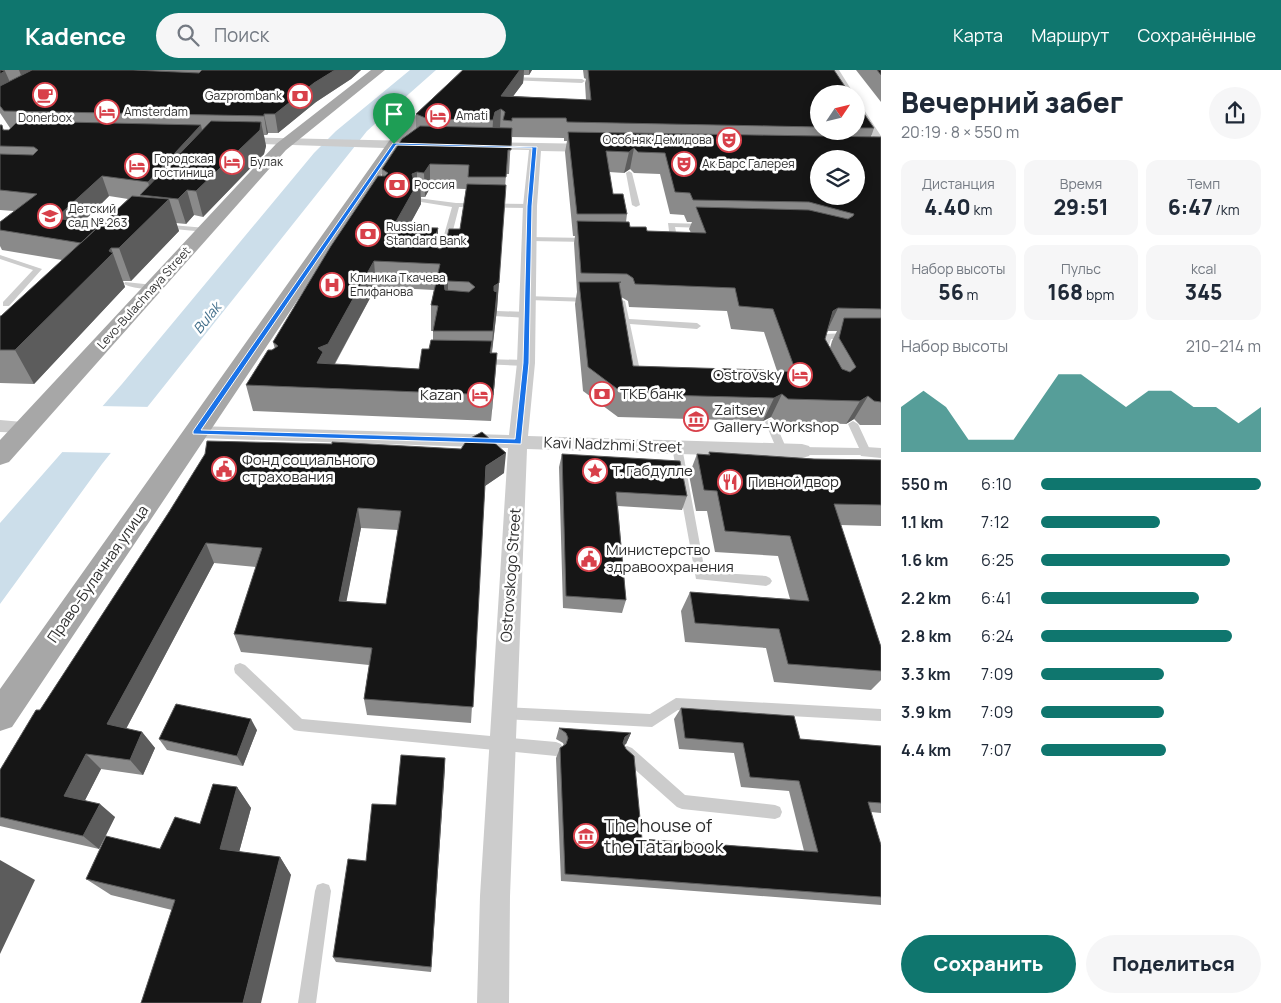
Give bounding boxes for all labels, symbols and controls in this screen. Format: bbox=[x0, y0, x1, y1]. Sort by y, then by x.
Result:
search box bbox=[156, 13, 506, 58]
text: Kadence bbox=[25, 19, 126, 52]
icon: search bbox=[174, 21, 202, 49]
text: Поиск bbox=[214, 22, 269, 48]
text: Карта bbox=[953, 23, 1003, 47]
text: Маршрут bbox=[1031, 23, 1109, 47]
text: Сохранённые bbox=[1137, 23, 1256, 47]
cafe icon: Donerbox bbox=[32, 82, 58, 108]
bank icon: Gazprombank bbox=[287, 83, 313, 109]
text: Вечерний забег bbox=[901, 83, 1123, 121]
north arrow bbox=[810, 85, 865, 140]
map controls bbox=[810, 85, 865, 205]
place label: Gazprombank bbox=[205, 87, 283, 104]
button: share bbox=[1209, 87, 1261, 139]
pin bbox=[373, 93, 415, 144]
hotel icon: Amsterdam bbox=[94, 99, 120, 125]
icon: arrive bbox=[380, 100, 408, 128]
place label: Amsterdam bbox=[124, 103, 188, 120]
hotel icon: Amati bbox=[425, 103, 451, 129]
place label: Amati bbox=[456, 107, 488, 124]
place label: Donerbox bbox=[18, 109, 73, 126]
text: 20:19 · 8 × 550 m bbox=[901, 121, 1019, 143]
theatre icon: Особняк Демидова bbox=[716, 127, 742, 153]
place label: Особняк Демидова bbox=[603, 131, 712, 148]
hotel icon: Булак bbox=[219, 149, 245, 175]
place label: Городская гостиница bbox=[154, 150, 214, 181]
button: layers bbox=[810, 150, 865, 205]
theatre icon: Ак Барс Галерея bbox=[671, 151, 697, 177]
hotel icon: Городская гостиница bbox=[124, 153, 150, 179]
place label: Булак bbox=[250, 153, 284, 170]
place label: Ак Барс Галерея bbox=[702, 155, 795, 172]
bank icon: Россия bbox=[384, 172, 410, 198]
text: Дистанция bbox=[922, 174, 995, 193]
text: Время bbox=[1060, 174, 1102, 193]
text: Темп bbox=[1187, 174, 1220, 193]
place label: Россия bbox=[414, 176, 455, 193]
text: 4.40 bbox=[924, 193, 971, 221]
text: 29:51 bbox=[1053, 193, 1109, 221]
text: 6:47 bbox=[1168, 193, 1213, 221]
place label: Детский сад № 263 bbox=[68, 200, 127, 231]
text: km bbox=[971, 200, 992, 219]
text: /km bbox=[1213, 200, 1240, 219]
school or university icon: Детский сад № 263 bbox=[37, 203, 63, 229]
place label: Russian Standard Bank bbox=[386, 218, 468, 249]
bank icon: Russian Standard Bank bbox=[355, 221, 381, 247]
street label: Levo-Bulachnaya Street bbox=[93, 243, 194, 353]
text: Набор высоты bbox=[911, 259, 1005, 278]
text: Пульс bbox=[1061, 259, 1101, 278]
text: kcal bbox=[1191, 259, 1216, 278]
place label: Клиника Ткачева Епифанова bbox=[350, 269, 446, 300]
hospital icon: Клиника Ткачева Епифанова bbox=[319, 272, 345, 298]
text: 56 bbox=[938, 278, 964, 306]
text: 168 bbox=[1048, 278, 1083, 306]
text: 345 bbox=[1185, 278, 1223, 306]
text: m bbox=[964, 285, 978, 304]
text: bpm bbox=[1083, 285, 1114, 304]
water label: Bulak bbox=[188, 297, 226, 337]
text: Набор высоты bbox=[901, 335, 1008, 357]
text: 210–214 m bbox=[1186, 335, 1261, 357]
hotel icon: Ostrovsky bbox=[787, 362, 813, 388]
place label: Ostrovsky bbox=[713, 364, 782, 385]
bank icon: ТКБ банк bbox=[589, 381, 615, 407]
hotel icon: Kazan bbox=[467, 382, 493, 408]
place label: ТКБ банк bbox=[620, 383, 684, 404]
place label: Kazan bbox=[420, 384, 462, 405]
place label: Zaitsev Gallery–Workshop bbox=[714, 399, 839, 437]
museum icon: Zaitsev Gallery–Workshop bbox=[683, 406, 709, 432]
street label: Kavi Nadzhmi Street bbox=[543, 432, 683, 457]
place label: Фонд социального страхования bbox=[242, 449, 375, 487]
public building icon: Фонд социального страхования bbox=[211, 456, 237, 482]
place icon: Т. Габдулле bbox=[582, 458, 608, 484]
place label: Т. Габдулле bbox=[612, 460, 693, 481]
restaurant icon: Пивной двор bbox=[717, 469, 743, 495]
place label: Пивной двор bbox=[748, 471, 839, 492]
text: 550 m bbox=[901, 473, 948, 495]
text: 6:10 bbox=[981, 473, 1012, 495]
street label: Право-Булачная улица bbox=[42, 501, 153, 647]
street label: Ostrovskogo Street bbox=[495, 507, 526, 643]
text: 1.1 km bbox=[901, 511, 944, 533]
text: 7:12 bbox=[981, 511, 1009, 533]
place label: Министерство здравоохранения bbox=[606, 539, 734, 577]
public building icon: Министерство здравоохранения bbox=[576, 546, 602, 572]
text: 1.6 km bbox=[901, 549, 948, 571]
text: 6:25 bbox=[981, 549, 1014, 571]
text: 2.2 km bbox=[901, 587, 951, 609]
text: 6:41 bbox=[981, 587, 1011, 609]
text: 2.8 km bbox=[901, 625, 951, 647]
text: 6:24 bbox=[981, 625, 1014, 647]
text: 3.3 km bbox=[901, 663, 951, 685]
text: 7:09 bbox=[981, 663, 1014, 685]
text: 3.9 km bbox=[901, 701, 951, 723]
text: 7:09 bbox=[981, 701, 1014, 723]
text: 4.4 km bbox=[901, 739, 951, 761]
text: 7:07 bbox=[981, 739, 1012, 761]
place label: The house of the Tatar book bbox=[604, 813, 725, 858]
museum icon: The house of the Tatar book bbox=[573, 823, 599, 849]
button: Сохранить bbox=[901, 935, 1076, 993]
button: Поделиться bbox=[1086, 935, 1261, 993]

